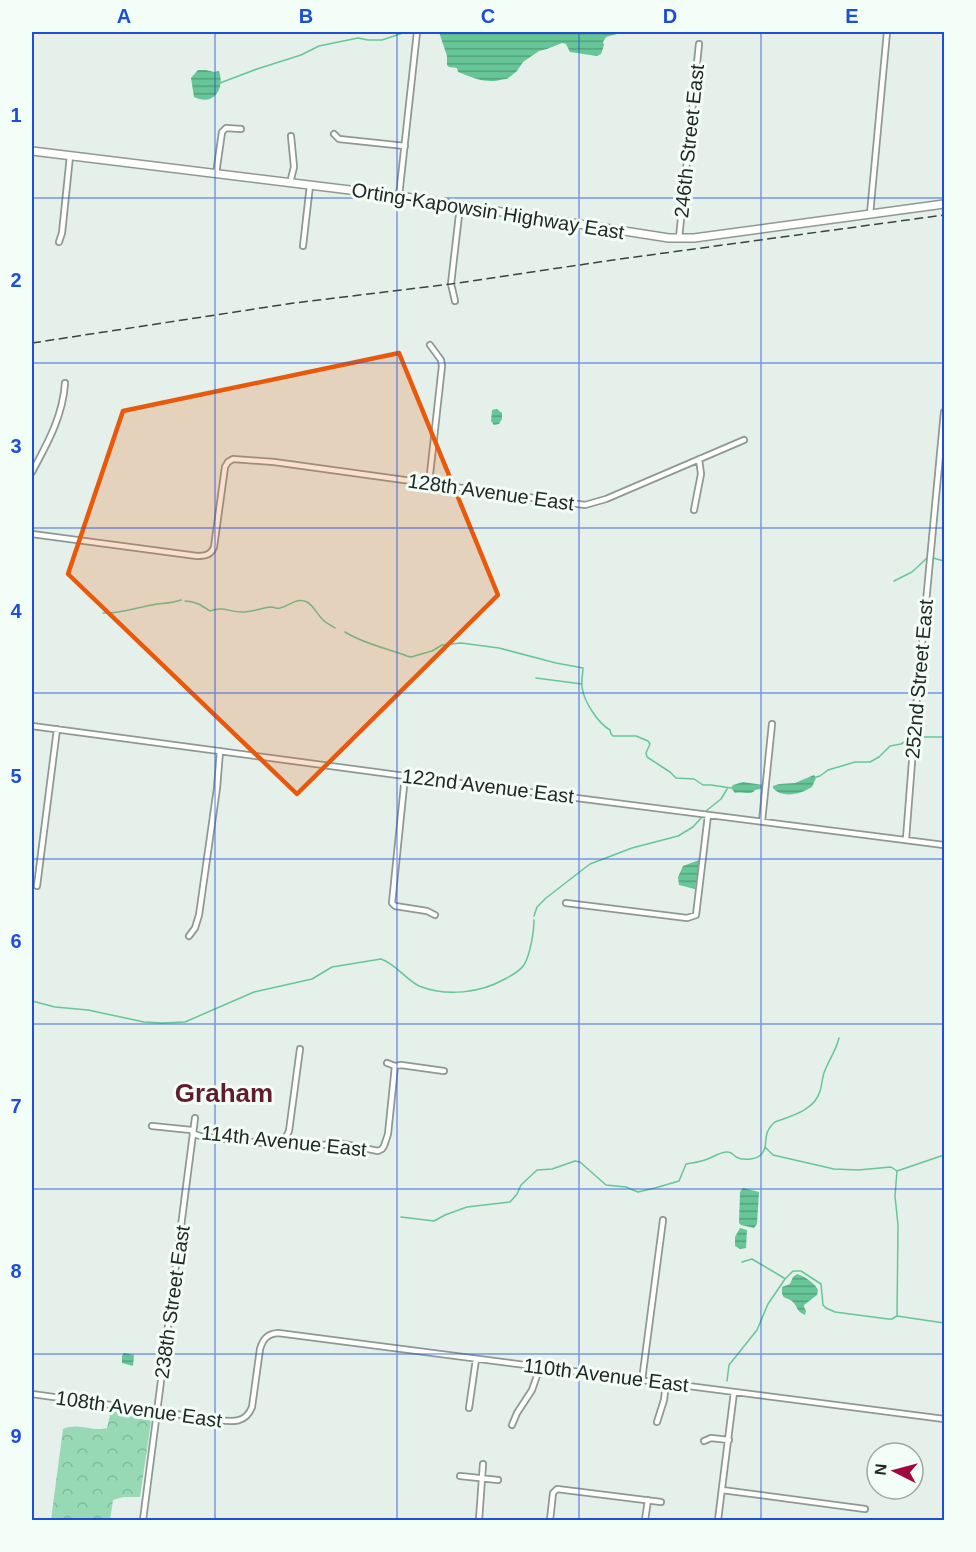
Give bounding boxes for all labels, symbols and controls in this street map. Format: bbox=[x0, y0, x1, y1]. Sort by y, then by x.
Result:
text: A bbox=[117, 5, 131, 27]
text: B bbox=[299, 5, 313, 27]
text: C bbox=[481, 5, 495, 27]
text: D bbox=[663, 5, 677, 27]
text: E bbox=[845, 5, 859, 27]
street label: 246th Street East bbox=[670, 63, 708, 219]
text: 1 bbox=[10, 104, 22, 126]
street label: Orting-Kapowsin Highway East bbox=[350, 179, 626, 243]
text: 2 bbox=[10, 269, 22, 291]
text: 3 bbox=[10, 435, 22, 457]
street label: 128th Avenue East bbox=[407, 469, 576, 515]
street label: 252nd Street East bbox=[901, 598, 937, 760]
text: 4 bbox=[10, 600, 22, 622]
text: 5 bbox=[10, 765, 22, 787]
street label: 122nd Avenue East bbox=[401, 765, 576, 808]
text: 6 bbox=[10, 930, 22, 952]
district label: Graham bbox=[175, 1078, 273, 1108]
text: 7 bbox=[10, 1095, 22, 1117]
street label: 114th Avenue East bbox=[200, 1121, 368, 1161]
street label: 238th Street East bbox=[150, 1224, 194, 1380]
text: 8 bbox=[10, 1260, 22, 1282]
street label: 110th Avenue East bbox=[522, 1354, 690, 1396]
street label: 108th Avenue East bbox=[55, 1386, 224, 1432]
text: 9 bbox=[10, 1425, 22, 1447]
north arrow bbox=[865, 1441, 925, 1501]
text: N bbox=[872, 1463, 890, 1476]

